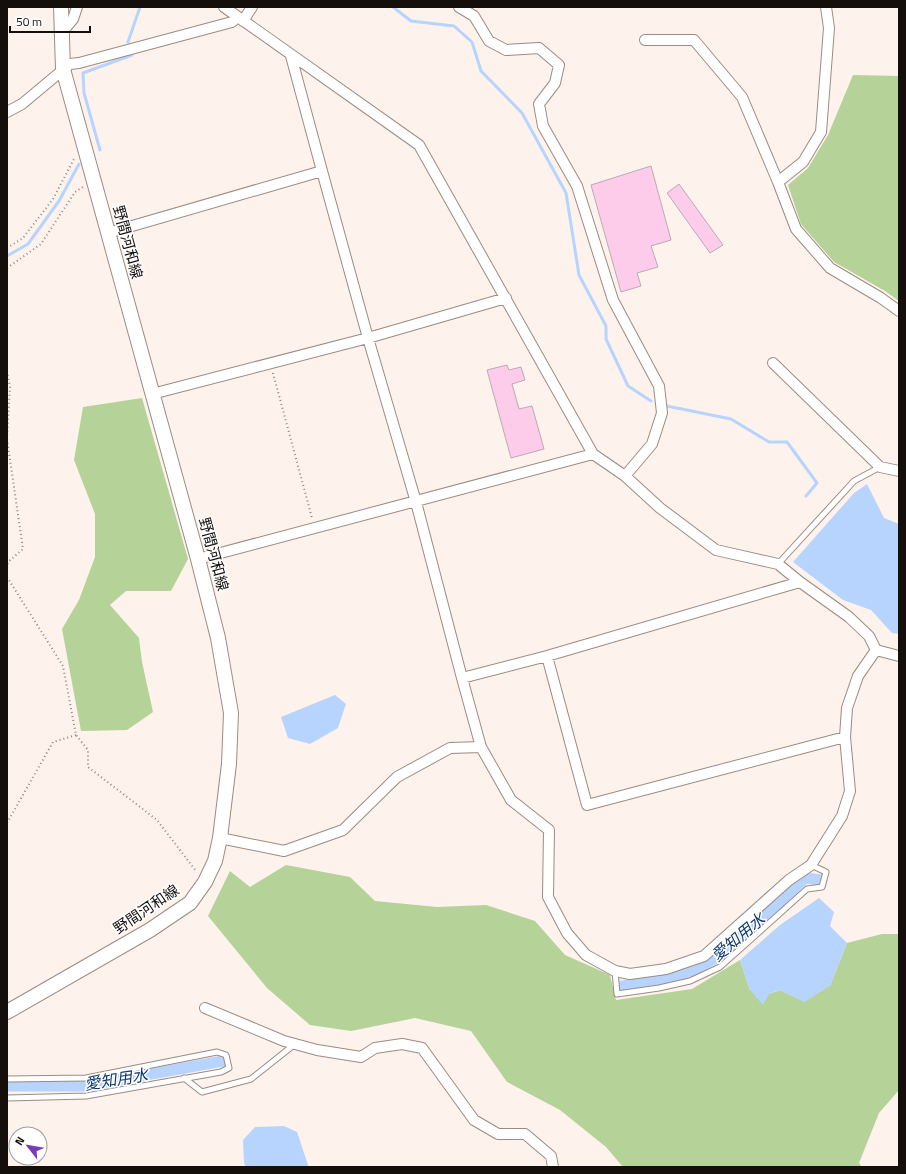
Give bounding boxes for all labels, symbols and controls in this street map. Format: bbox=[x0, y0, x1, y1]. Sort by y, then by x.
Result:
scale bar bbox=[10, 8, 90, 34]
text: 50 m bbox=[16, 12, 42, 31]
street label: 野間河和線 bbox=[107, 203, 149, 281]
street label: 野間河和線 bbox=[193, 515, 235, 593]
street label: 野間河和線 bbox=[108, 878, 184, 940]
water label: 愛知用水 bbox=[706, 906, 772, 967]
water label: 愛知用水 bbox=[83, 1062, 151, 1096]
north arrow bbox=[8, 1126, 48, 1166]
text: N bbox=[11, 1133, 28, 1148]

